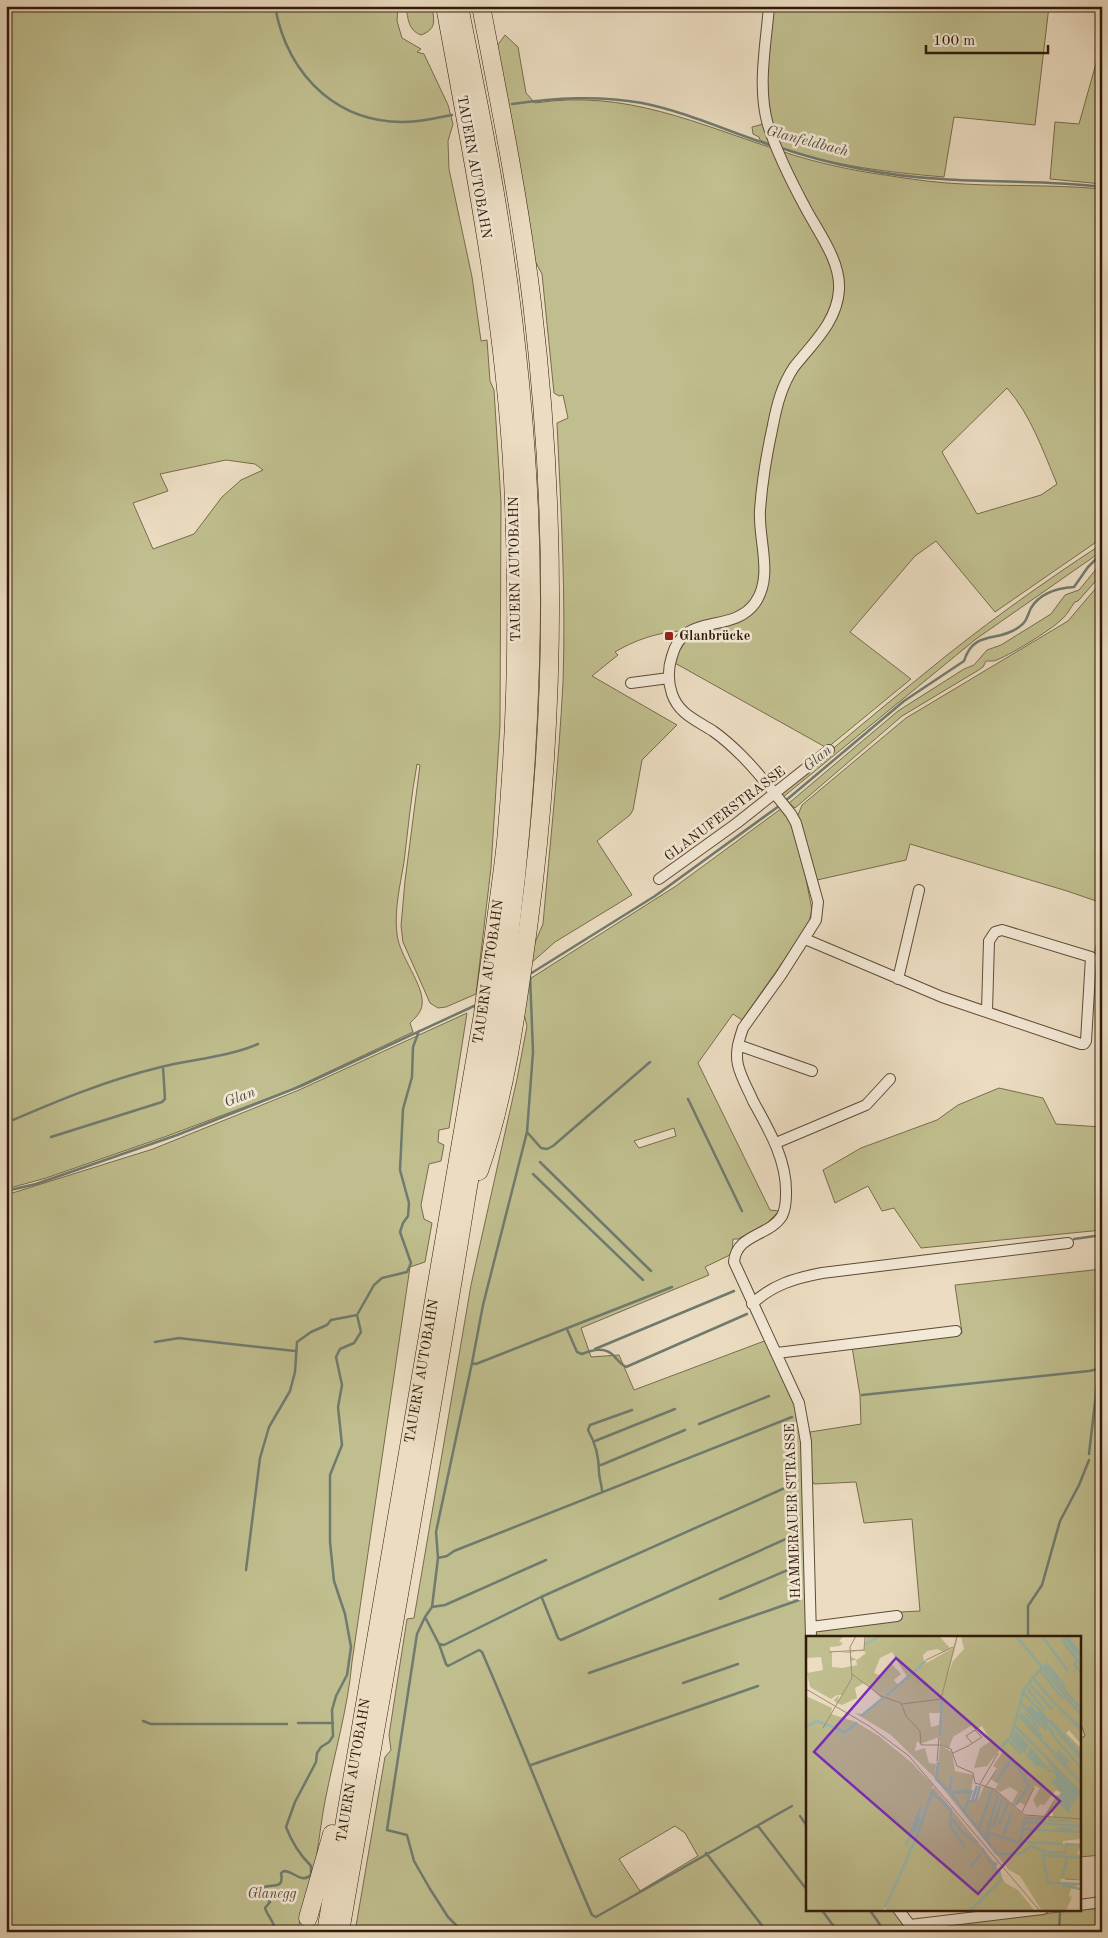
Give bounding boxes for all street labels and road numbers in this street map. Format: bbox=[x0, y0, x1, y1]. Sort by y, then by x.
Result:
street label: TAUERN AUTOBAHN bbox=[454, 94, 494, 240]
street label: TAUERN AUTOBAHN bbox=[507, 496, 523, 642]
street label: GLANUFERSTRASSE bbox=[662, 764, 788, 864]
street label: TAUERN AUTOBAHN bbox=[471, 898, 506, 1045]
street label: TAUERN AUTOBAHN bbox=[403, 1298, 441, 1444]
street label: HAMMERAUER STRASSE bbox=[783, 1423, 803, 1599]
street label: TAUERN AUTOBAHN bbox=[334, 1697, 373, 1843]

